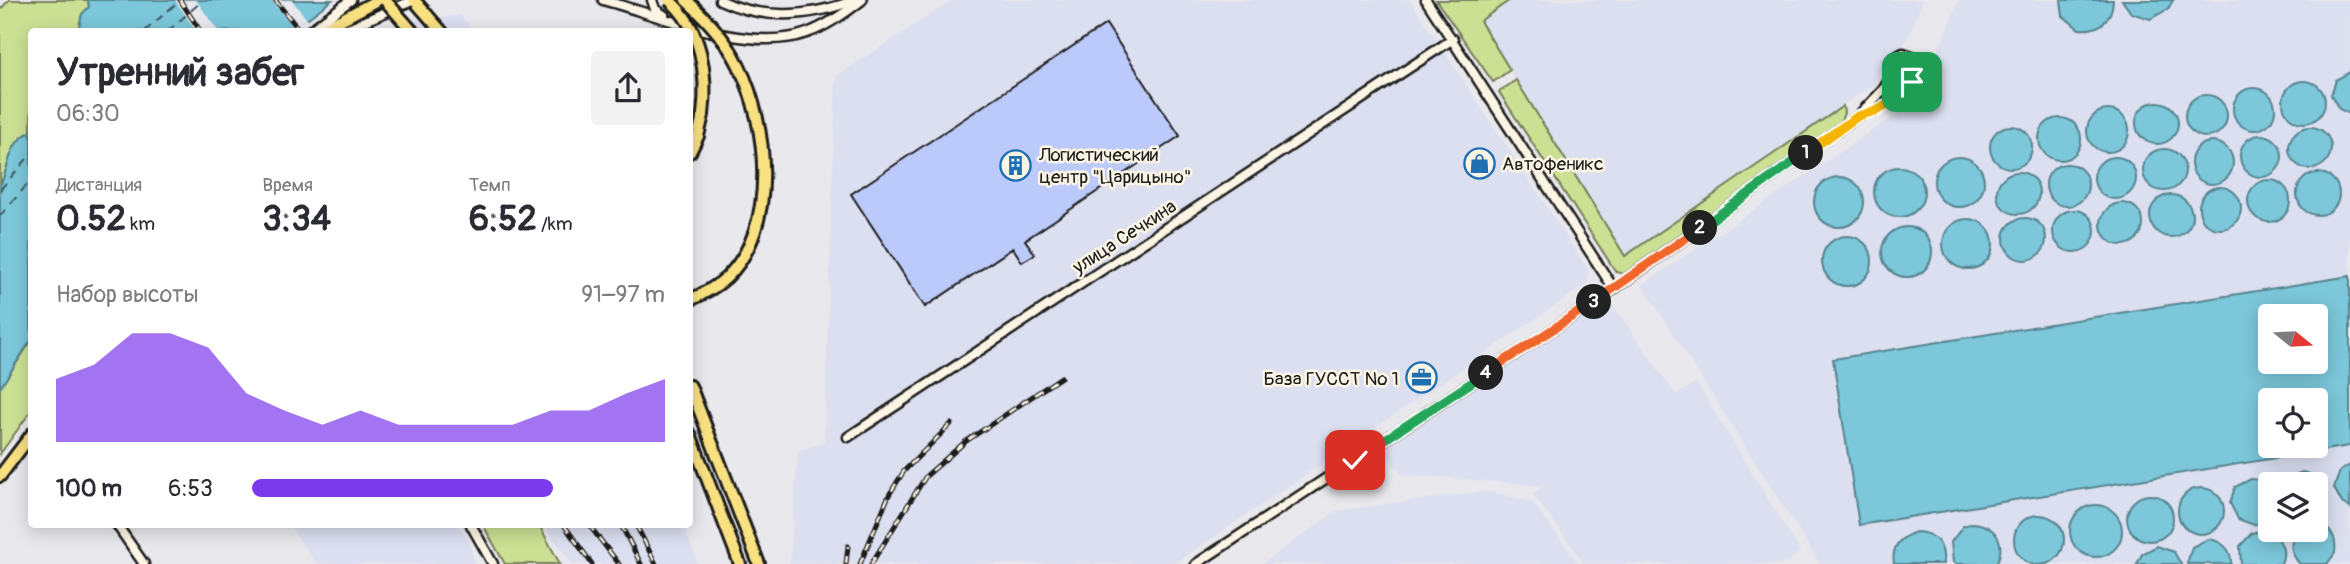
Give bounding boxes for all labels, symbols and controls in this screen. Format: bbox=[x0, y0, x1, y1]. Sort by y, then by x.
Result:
text: Утренний забег bbox=[56, 49, 304, 97]
button: share bbox=[591, 51, 665, 125]
pin bbox=[1882, 52, 1942, 112]
icon: arrive bbox=[1893, 63, 1931, 101]
text: 06:30 bbox=[56, 99, 120, 128]
pin: 1 bbox=[1788, 136, 1824, 170]
text: 1 bbox=[1802, 140, 1809, 164]
place label: Логистический центр "Царицыно" bbox=[1038, 143, 1191, 189]
shop icon: Автофеникс bbox=[1462, 146, 1496, 180]
building icon: Логистический центр "Царицыно" bbox=[999, 148, 1033, 182]
place label: Автофеникс bbox=[1502, 152, 1604, 176]
text: Дистанция bbox=[56, 173, 142, 197]
text: Время bbox=[262, 173, 313, 197]
text: Темп bbox=[469, 173, 511, 197]
street label: улица Сечкина bbox=[1067, 194, 1181, 280]
text: 0.52 bbox=[56, 197, 126, 241]
text: 3:34 bbox=[262, 197, 331, 241]
text: 6:52 bbox=[469, 197, 537, 241]
pin: 2 bbox=[1682, 210, 1718, 246]
text: km bbox=[126, 212, 155, 236]
text: /km bbox=[537, 212, 573, 236]
text: 2 bbox=[1694, 215, 1705, 239]
text: Набор высоты bbox=[56, 280, 198, 309]
text: 91–97 m bbox=[581, 280, 665, 309]
pin: 3 bbox=[1576, 284, 1612, 320]
text: 3 bbox=[1588, 289, 1599, 313]
north arrow bbox=[2258, 304, 2328, 374]
map controls bbox=[2258, 304, 2328, 542]
pin: 4 bbox=[1468, 356, 1504, 390]
text: 4 bbox=[1480, 360, 1491, 384]
office icon: База ГУССТ № 1 bbox=[1405, 361, 1439, 395]
place label: База ГУССТ № 1 bbox=[1263, 367, 1399, 391]
button: locate bbox=[2258, 388, 2328, 458]
pin bbox=[1325, 430, 1385, 490]
icon: check bbox=[1336, 441, 1374, 479]
button: layers bbox=[2258, 472, 2328, 542]
text: 100 m bbox=[56, 474, 122, 503]
text: 6:53 bbox=[168, 474, 213, 503]

